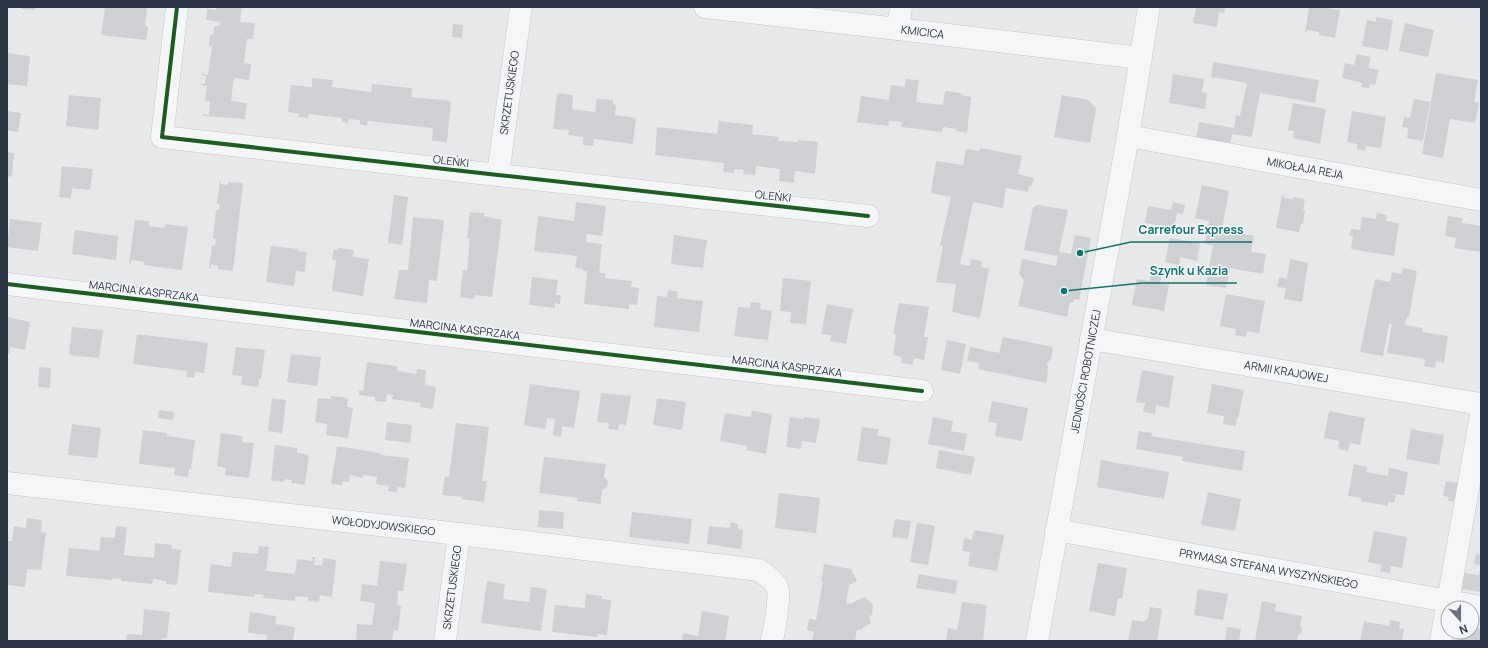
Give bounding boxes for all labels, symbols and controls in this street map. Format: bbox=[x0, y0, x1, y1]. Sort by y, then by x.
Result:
street label: KMICICA bbox=[900, 21, 945, 41]
street label: SKRZETUSKIEGO bbox=[496, 50, 522, 136]
street label: OLEŃKI bbox=[432, 151, 470, 170]
street label: MIKOŁAJA REJA bbox=[1266, 153, 1345, 182]
street label: OLEŃKI bbox=[754, 186, 792, 205]
callout: Carrefour Express bbox=[1131, 218, 1252, 242]
text: Carrefour Express bbox=[1139, 221, 1244, 238]
callout: Szynk u Kazia bbox=[1142, 259, 1237, 283]
text: Szynk u Kazia bbox=[1150, 262, 1228, 279]
street label: MARCINA KASPRZAKA bbox=[88, 276, 200, 305]
street label: JEDNOŚCI ROBOTNICZEJ bbox=[1067, 308, 1104, 435]
street label: MARCINA KASPRZAKA bbox=[409, 314, 521, 343]
street label: MARCINA KASPRZAKA bbox=[731, 351, 843, 380]
street label: ARMII KRAJOWEJ bbox=[1243, 357, 1330, 385]
street label: WOŁODYJOWSKIEGO bbox=[331, 512, 436, 538]
street label: SKRZETUSKIEGO bbox=[439, 544, 464, 630]
street label: PRYMASA STEFANA WYSZYŃSKIEGO bbox=[1178, 544, 1359, 592]
north arrow bbox=[1440, 600, 1480, 640]
text: N bbox=[1457, 621, 1470, 638]

